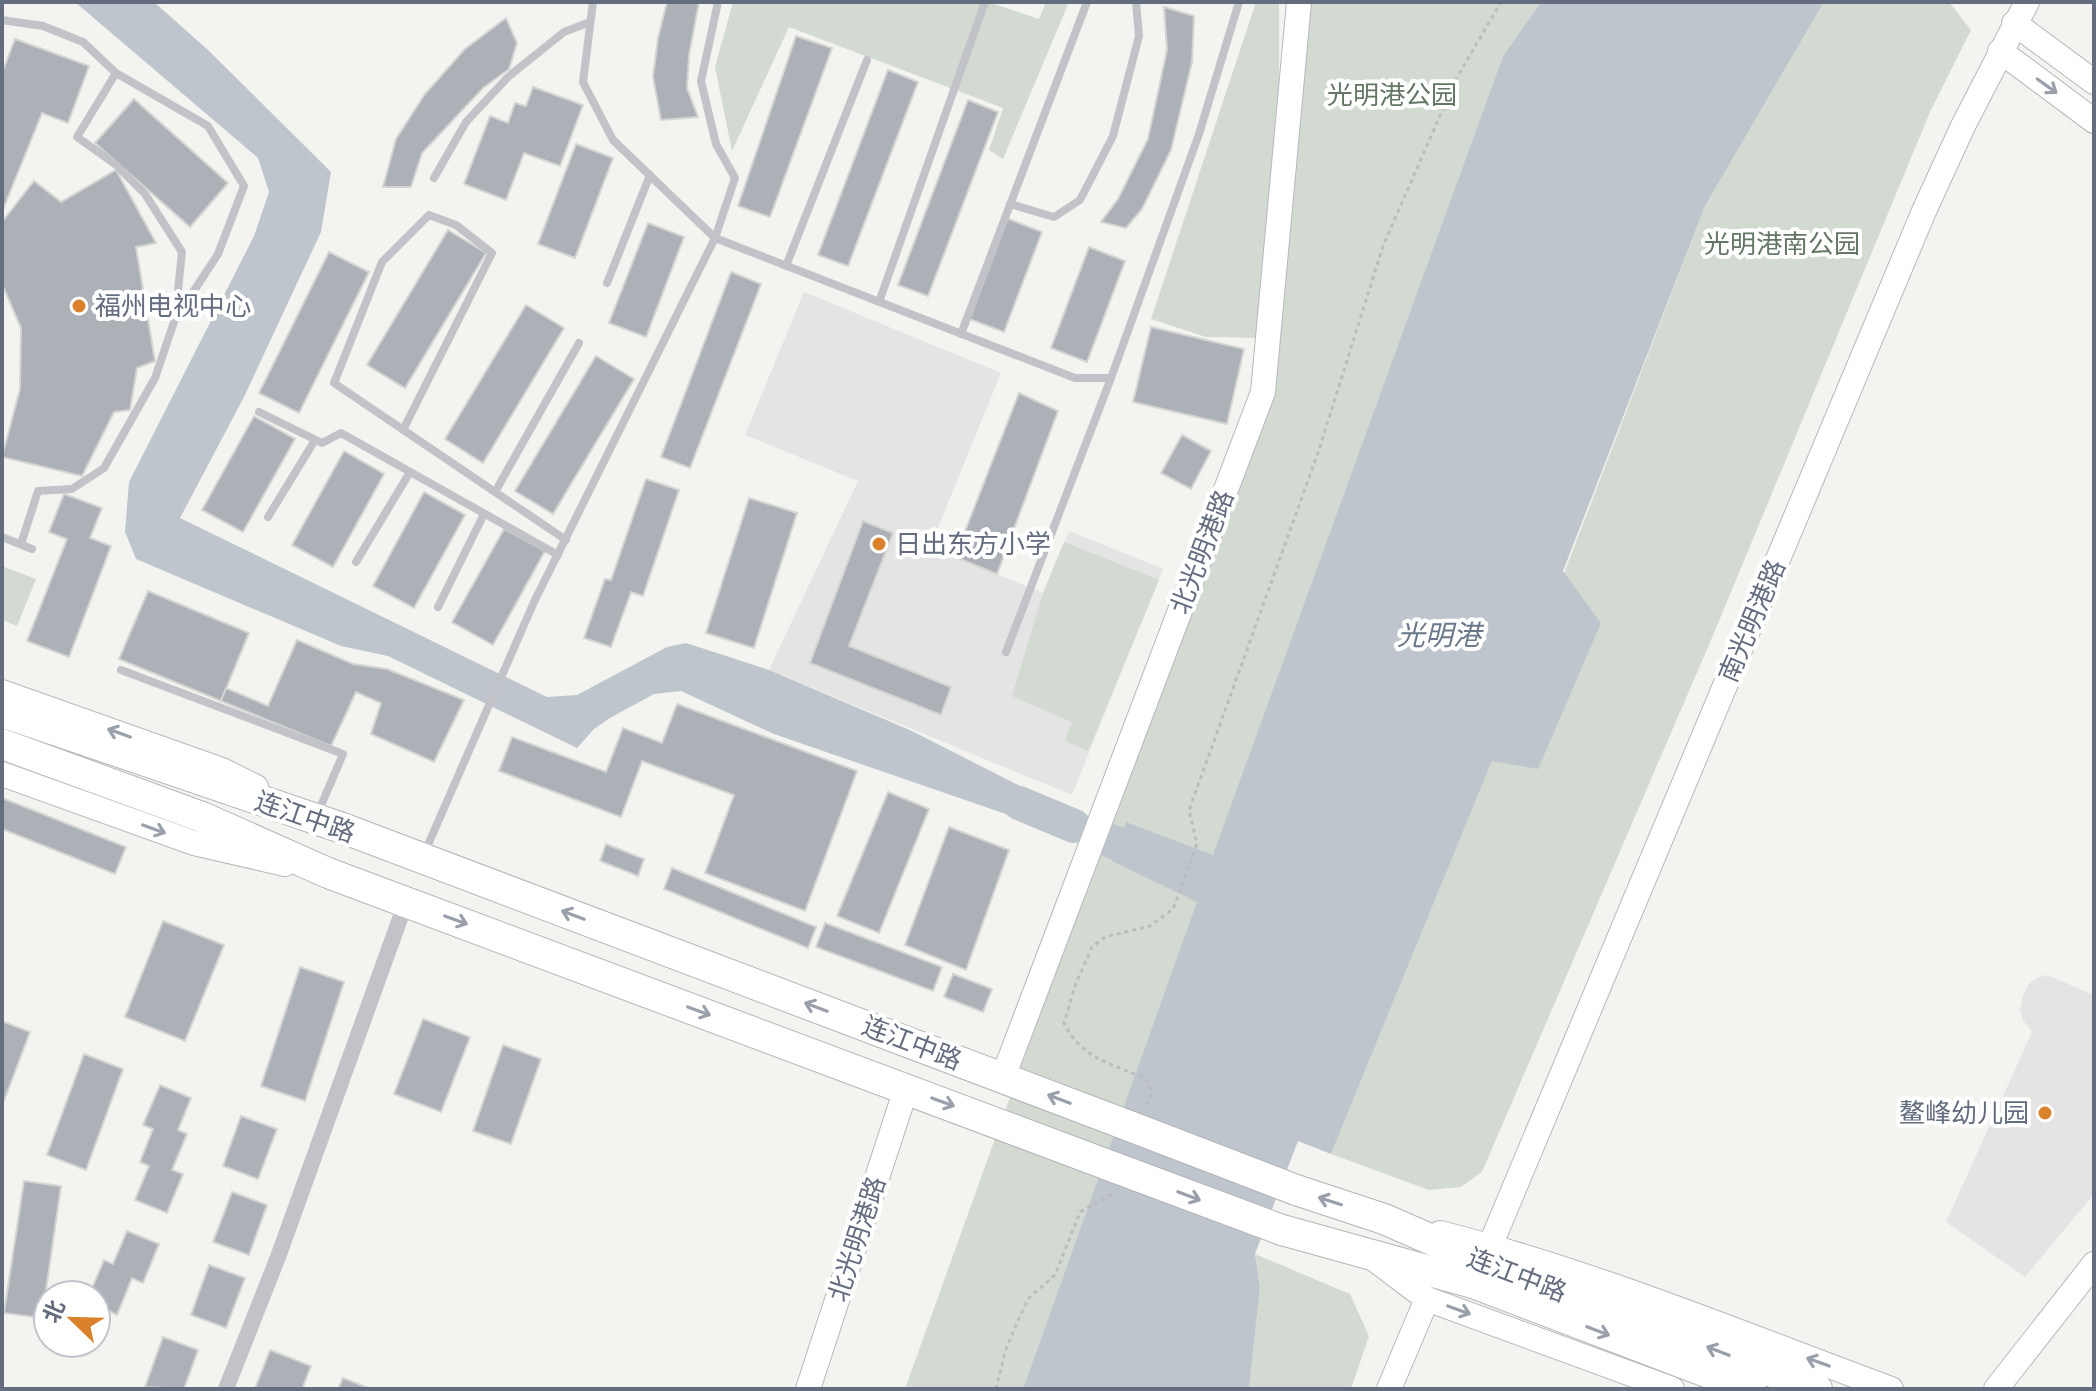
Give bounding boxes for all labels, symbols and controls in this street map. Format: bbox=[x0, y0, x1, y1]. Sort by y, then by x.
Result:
one-way arrow bbox=[2036, 77, 2057, 94]
park label: 光明港公园 bbox=[1327, 80, 1457, 110]
park label: 光明港南公园 bbox=[1704, 229, 1860, 259]
place label: 福州电视中心 bbox=[95, 291, 251, 321]
marker: 福州电视中心 bbox=[70, 297, 88, 315]
street label: 北光明港路 bbox=[1165, 486, 1239, 618]
place label: 日出东方小学 bbox=[895, 529, 1051, 559]
marker: 日出东方小学 bbox=[870, 535, 888, 553]
street label: 南光明港路 bbox=[1713, 555, 1791, 687]
water label: 光明港 bbox=[1397, 619, 1485, 652]
one-way arrow bbox=[106, 725, 131, 740]
street label: 连江中路 bbox=[251, 786, 359, 848]
one-way arrow bbox=[142, 823, 166, 837]
one-way arrow bbox=[561, 907, 586, 921]
one-way arrow bbox=[443, 914, 467, 928]
one-way arrow bbox=[804, 999, 829, 1013]
one-way arrow bbox=[686, 1005, 711, 1020]
street label: 连江中路 bbox=[858, 1010, 966, 1076]
one-way arrow bbox=[1047, 1091, 1072, 1105]
one-way arrow bbox=[930, 1096, 955, 1110]
place label: 鳌峰幼儿园 bbox=[1899, 1098, 2029, 1128]
marker: 鳌峰幼儿园 bbox=[2036, 1104, 2054, 1122]
street label: 北光明港路 bbox=[823, 1173, 891, 1305]
one-way arrow bbox=[1176, 1189, 1201, 1204]
one-way arrow bbox=[1317, 1193, 1342, 1208]
street label: 连江中路 bbox=[1463, 1242, 1571, 1308]
north arrow bbox=[32, 1279, 112, 1359]
text: 北 bbox=[38, 1296, 70, 1326]
one-way arrow bbox=[1446, 1304, 1471, 1319]
one-way arrow bbox=[1585, 1325, 1610, 1339]
one-way arrow bbox=[1706, 1343, 1731, 1357]
one-way arrow bbox=[1806, 1354, 1831, 1368]

